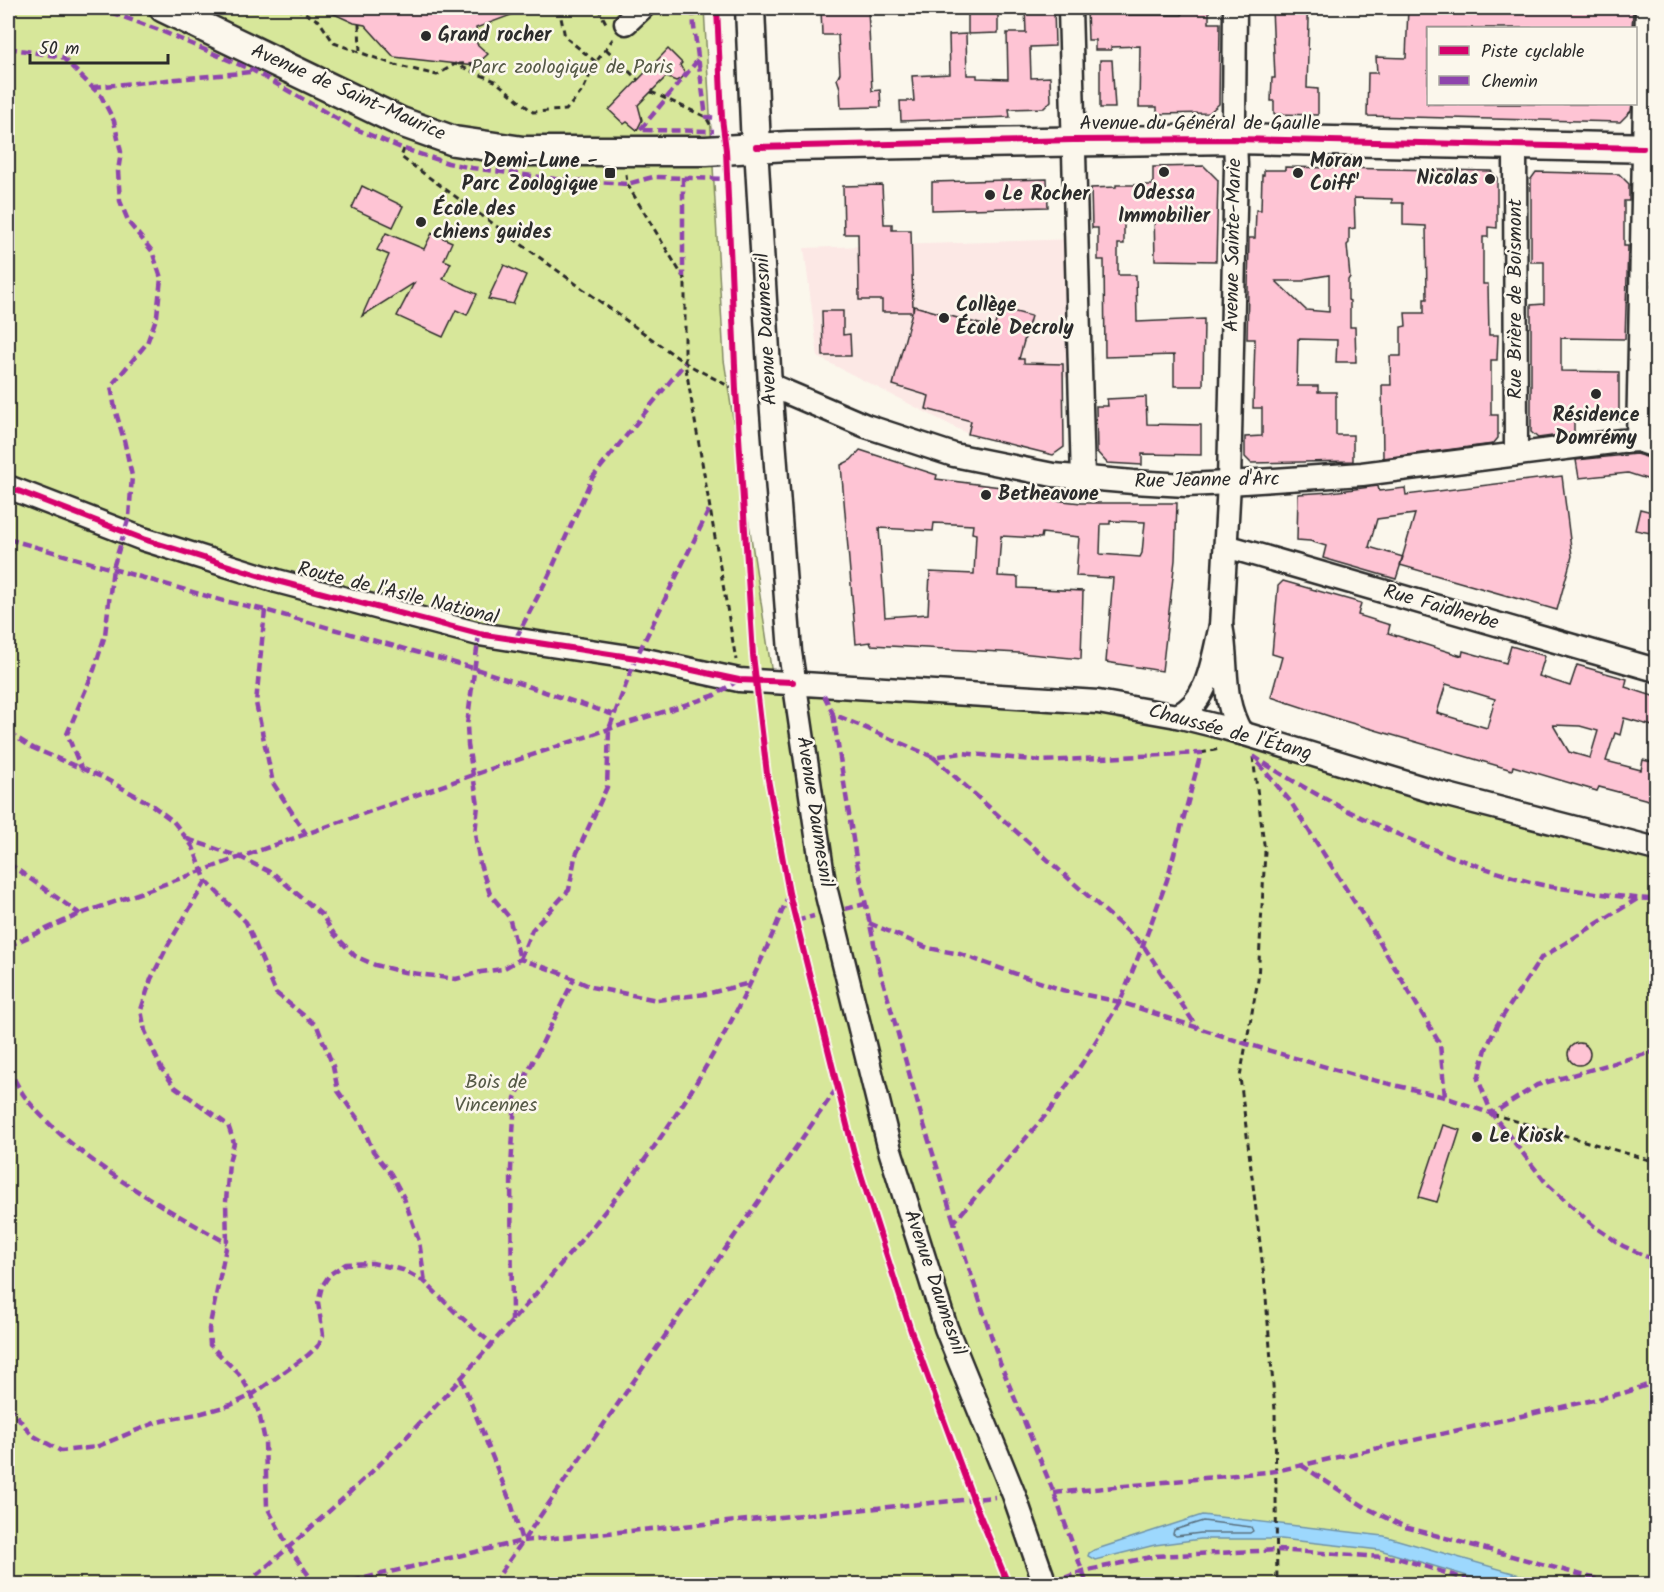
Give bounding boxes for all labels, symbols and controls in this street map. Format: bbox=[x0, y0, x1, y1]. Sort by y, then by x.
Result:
place label: Grand rocher bbox=[438, 20, 552, 52]
scale bar bbox=[30, 27, 168, 65]
legend bbox=[1427, 27, 1637, 105]
marker: Grand rocher bbox=[419, 29, 433, 43]
text: 50 m bbox=[39, 35, 79, 64]
street label: Avenue de Saint-Maurice bbox=[245, 36, 451, 150]
text: Piste cyclable bbox=[1481, 38, 1584, 67]
park label: Parc zoologique de Paris bbox=[471, 52, 674, 84]
text: Chemin bbox=[1481, 68, 1538, 97]
street label: Avenue du Général de Gaulle bbox=[1080, 108, 1320, 140]
place label: Demi-Lune - Parc Zoologique bbox=[462, 146, 598, 201]
place label: Moran Coiff' bbox=[1310, 146, 1363, 201]
street label: Avenue Sainte-Marie bbox=[1216, 158, 1252, 332]
place label: Nicolas bbox=[1416, 163, 1479, 195]
marker: Odessa Immobilier bbox=[1157, 165, 1171, 179]
marker: Demi-Lune - Parc Zoologique bbox=[603, 166, 617, 180]
marker: Moran Coiff' bbox=[1291, 166, 1305, 180]
marker: Nicolas bbox=[1483, 172, 1497, 186]
place label: Odessa Immobilier bbox=[1118, 178, 1211, 233]
place label: Le Rocher bbox=[1002, 179, 1090, 211]
marker: Le Rocher bbox=[983, 188, 997, 202]
place label: École des chiens guides bbox=[433, 194, 552, 249]
street label: Rue Brière de Boismont bbox=[1500, 199, 1532, 399]
marker: École des chiens guides bbox=[414, 215, 428, 229]
street label: Avenue Daumesnil bbox=[747, 252, 787, 406]
place label: Collège École Decroly bbox=[956, 290, 1074, 345]
marker: Collège École Decroly bbox=[937, 311, 951, 325]
marker: Résidence Domrémy bbox=[1589, 387, 1603, 401]
place label: Résidence Domrémy bbox=[1553, 400, 1640, 455]
street label: Rue Jeanne d'Arc bbox=[1134, 464, 1280, 498]
place label: Betheavone bbox=[998, 479, 1099, 511]
marker: Betheavone bbox=[979, 488, 993, 502]
street label: Route de l'Asile National bbox=[294, 553, 502, 635]
street label: Rue Faidherbe bbox=[1380, 576, 1502, 640]
street label: Chaussée de l'Étang bbox=[1145, 696, 1315, 770]
street label: Avenue Daumesnil bbox=[786, 734, 842, 890]
park label: Bois de Vincennes bbox=[455, 1067, 538, 1122]
place label: Le Kiosk bbox=[1489, 1121, 1564, 1153]
marker: Le Kiosk bbox=[1470, 1130, 1484, 1144]
street label: Avenue Daumesnil bbox=[894, 1206, 974, 1360]

